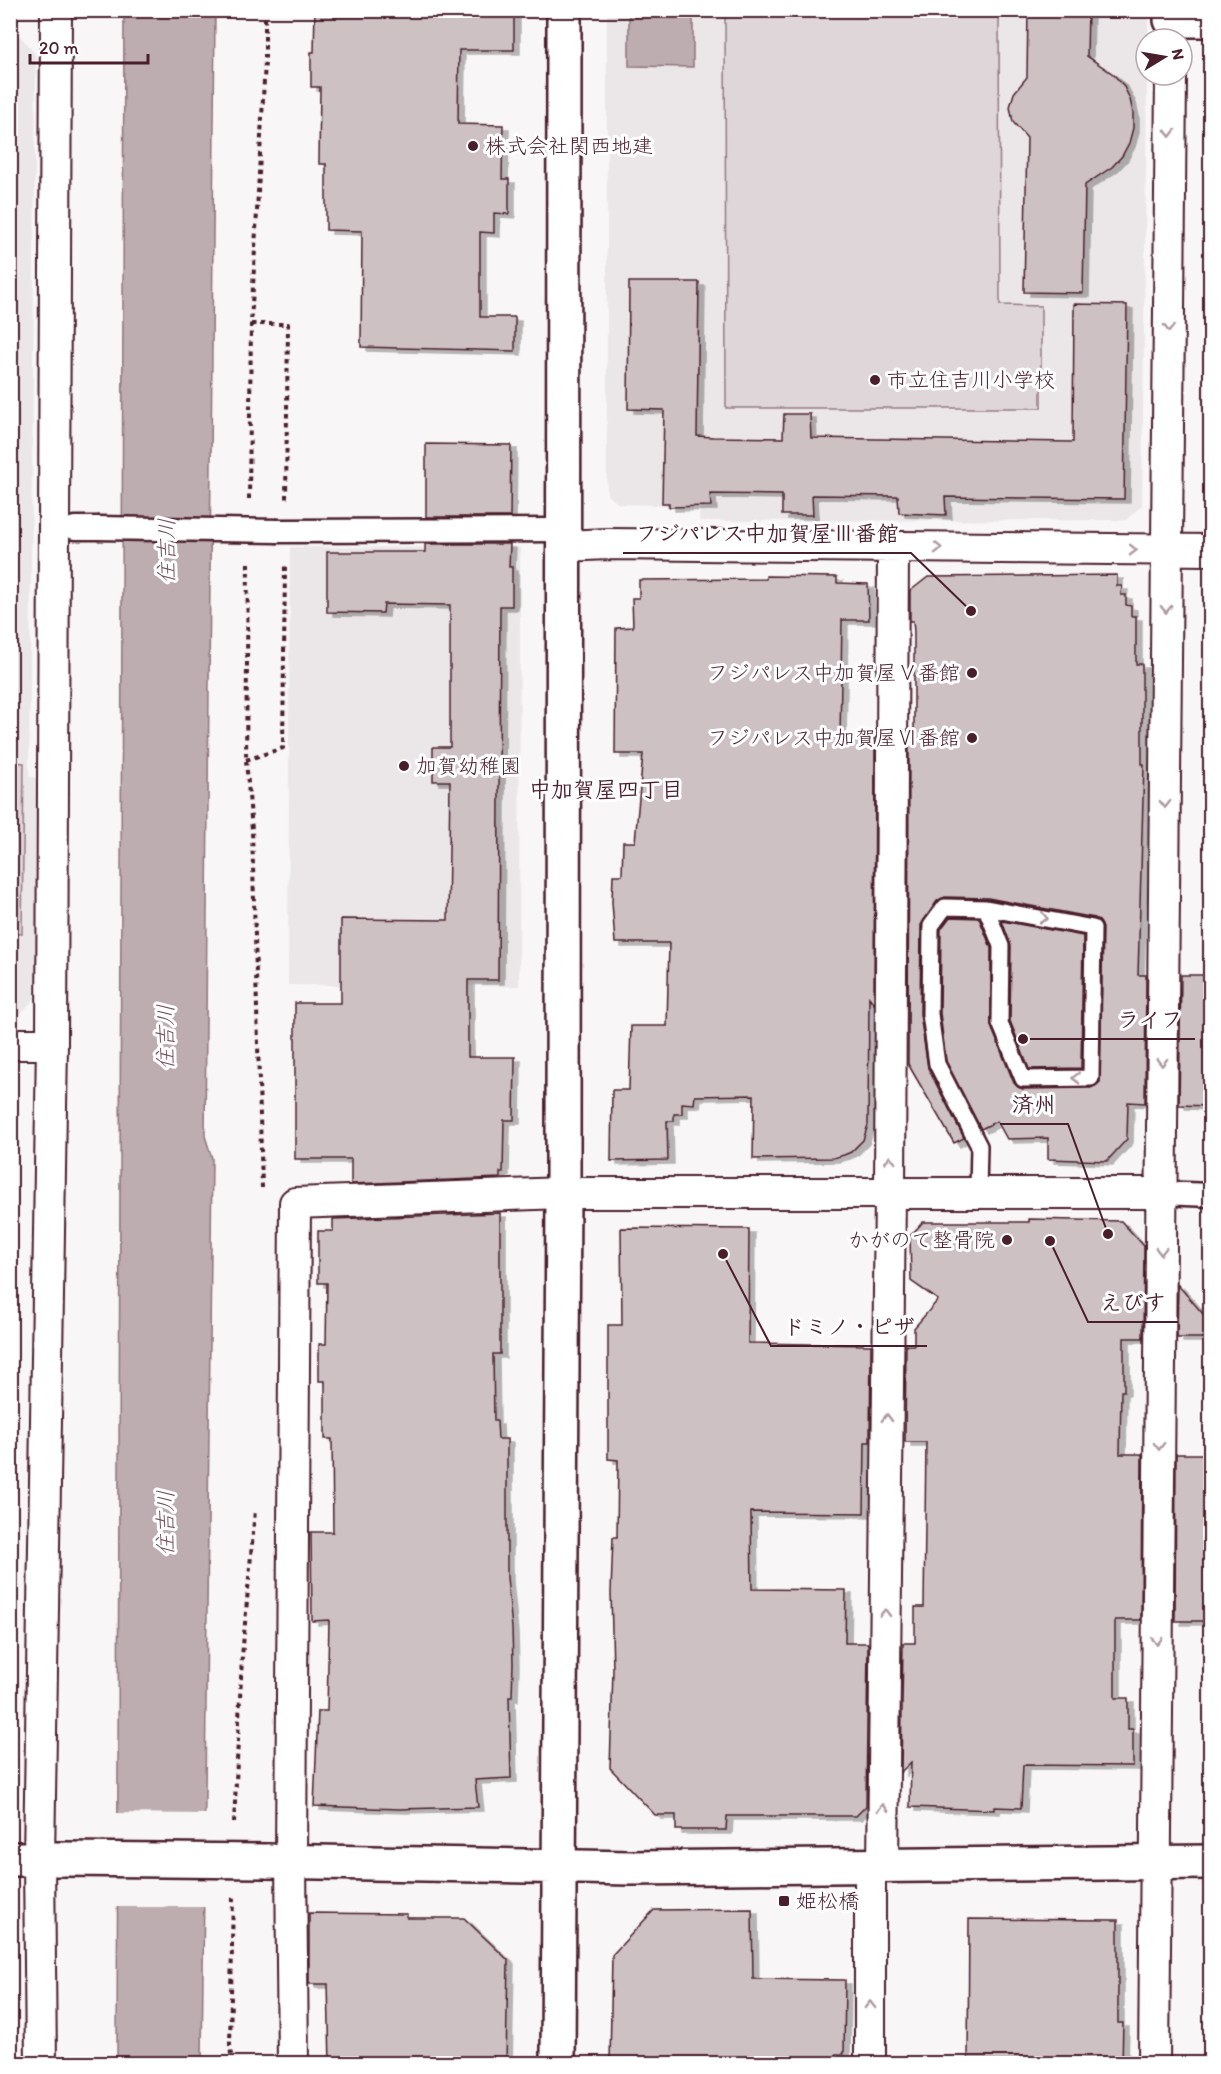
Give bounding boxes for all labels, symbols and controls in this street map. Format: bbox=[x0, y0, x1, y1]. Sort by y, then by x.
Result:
scale bar bbox=[30, 27, 148, 65]
north arrow bbox=[1134, 27, 1194, 87]
text: 20 m bbox=[39, 37, 79, 59]
text: N bbox=[1168, 47, 1189, 61]
one-way arrow bbox=[1164, 129, 1177, 138]
place label: 株式会社関西地建 bbox=[485, 133, 653, 158]
marker: 株式会社関西地建 bbox=[466, 139, 480, 153]
one-way arrow bbox=[1163, 324, 1175, 333]
place label: 市立住吉川小学校 bbox=[887, 367, 1055, 392]
marker: 市立住吉川小学校 bbox=[868, 373, 882, 387]
callout: フジパレス中加賀屋Ⅲ番館 bbox=[623, 513, 911, 553]
water label: 住吉川 bbox=[153, 518, 180, 584]
text: フジパレス中加賀屋Ⅲ番館 bbox=[635, 520, 899, 547]
one-way arrow bbox=[933, 542, 942, 554]
one-way arrow bbox=[1128, 544, 1137, 556]
one-way arrow bbox=[1160, 604, 1172, 613]
place label: フジパレス中加賀屋Ⅴ番館 bbox=[707, 660, 960, 685]
marker: フジパレス中加賀屋Ⅴ番館 bbox=[965, 666, 979, 680]
place label: フジパレス中加賀屋Ⅵ番館 bbox=[707, 725, 960, 750]
marker: フジパレス中加賀屋Ⅵ番館 bbox=[965, 731, 979, 745]
place label: 加賀幼稚園 bbox=[416, 753, 521, 778]
marker: 加賀幼稚園 bbox=[397, 759, 411, 773]
district label: 中加賀屋四丁目 bbox=[529, 776, 683, 803]
one-way arrow bbox=[1159, 799, 1171, 808]
one-way arrow bbox=[1038, 911, 1048, 924]
callout: ライフ bbox=[1105, 999, 1195, 1039]
water label: 住吉川 bbox=[152, 1004, 179, 1070]
text: ライフ bbox=[1117, 1006, 1183, 1033]
one-way arrow bbox=[1156, 1057, 1168, 1066]
one-way arrow bbox=[1071, 1072, 1080, 1084]
callout: 済州 bbox=[1000, 1084, 1068, 1124]
text: 済州 bbox=[1012, 1091, 1056, 1118]
one-way arrow bbox=[884, 1155, 896, 1164]
place label: かがのて整骨院 bbox=[848, 1227, 995, 1252]
marker: かがのて整骨院 bbox=[1000, 1233, 1014, 1247]
one-way arrow bbox=[1155, 1247, 1167, 1256]
callout: えびす bbox=[1088, 1282, 1178, 1322]
text: えびす bbox=[1100, 1289, 1166, 1316]
callout: ドミノ・ピザ bbox=[771, 1306, 927, 1346]
text: ドミノ・ピザ bbox=[783, 1313, 915, 1340]
one-way arrow bbox=[881, 1413, 893, 1422]
one-way arrow bbox=[1153, 1442, 1165, 1451]
water label: 住吉川 bbox=[152, 1490, 179, 1556]
one-way arrow bbox=[879, 1608, 891, 1617]
one-way arrow bbox=[1151, 1637, 1163, 1646]
one-way arrow bbox=[877, 1803, 889, 1812]
place label: 姫松橋 bbox=[796, 1888, 859, 1913]
marker: 姫松橋 bbox=[777, 1894, 791, 1908]
one-way arrow bbox=[864, 2001, 876, 2010]

